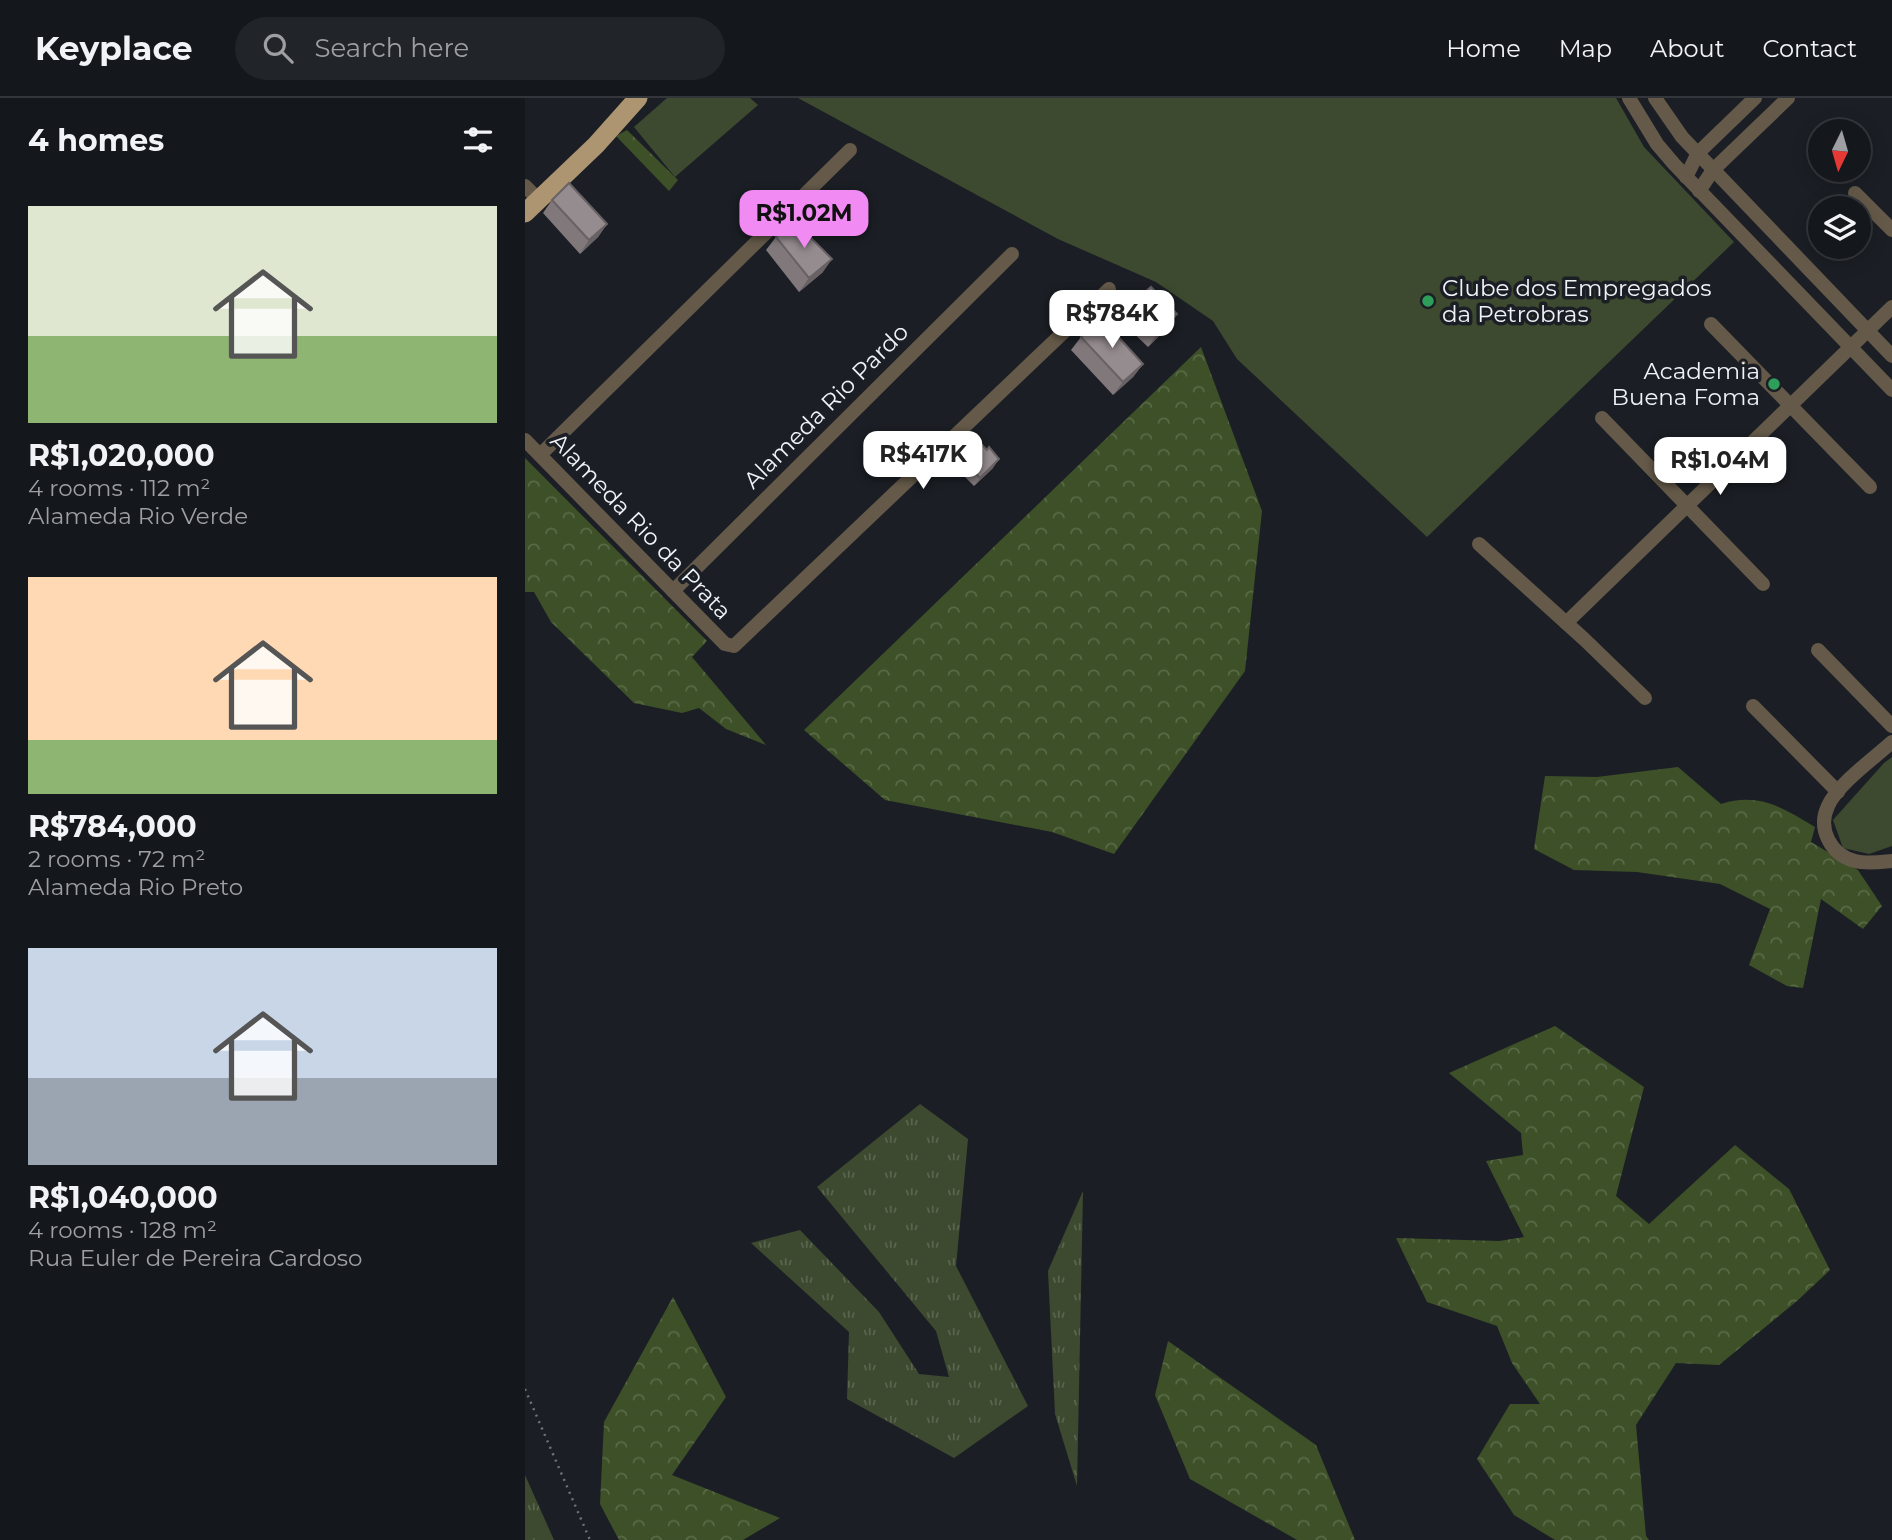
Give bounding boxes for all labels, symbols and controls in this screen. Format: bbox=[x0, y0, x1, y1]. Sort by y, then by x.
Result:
search box bbox=[235, 17, 725, 80]
text: Keyplace bbox=[35, 28, 193, 68]
icon: search bbox=[259, 29, 297, 67]
text: Search here bbox=[315, 32, 469, 64]
text: Home bbox=[1446, 34, 1521, 63]
text: Map bbox=[1559, 34, 1612, 63]
text: About bbox=[1650, 34, 1724, 63]
text: Contact bbox=[1762, 34, 1857, 63]
north arrow bbox=[1808, 119, 1871, 182]
map controls bbox=[1808, 119, 1871, 259]
icon: filters bbox=[459, 121, 497, 159]
text: 4 homes bbox=[28, 122, 164, 159]
pin: R$1.02M bbox=[739, 190, 869, 250]
button: layers bbox=[1808, 196, 1871, 259]
text: R$1.02M bbox=[755, 199, 853, 227]
icon: home bbox=[200, 251, 326, 377]
place label: Clube dos Empregados da Petrobras bbox=[1442, 274, 1712, 328]
pin: R$784K bbox=[1055, 290, 1169, 350]
marker: Clube dos Empregados da Petrobras bbox=[1420, 293, 1436, 309]
text: R$784K bbox=[1065, 299, 1159, 327]
street label: Alameda Rio Pardo bbox=[738, 318, 914, 494]
place label: Academia Buena Foma bbox=[1612, 357, 1760, 411]
marker: Academia Buena Foma bbox=[1766, 376, 1782, 392]
street label: Alameda Rio da Prata bbox=[545, 427, 737, 625]
pin: R$417K bbox=[866, 432, 980, 491]
text: R$1,020,000 bbox=[28, 437, 215, 474]
pin: R$1.04M bbox=[1655, 438, 1785, 497]
text: R$417K bbox=[879, 440, 967, 468]
text: R$1.04M bbox=[1670, 446, 1770, 474]
text: 4 rooms · 112 m² bbox=[28, 474, 210, 502]
text: Alameda Rio Verde bbox=[28, 502, 248, 530]
icon: home bbox=[200, 622, 326, 748]
text: R$784,000 bbox=[28, 808, 197, 845]
text: 2 rooms · 72 m² bbox=[28, 845, 205, 873]
text: Alameda Rio Preto bbox=[28, 873, 243, 901]
icon: home bbox=[200, 993, 326, 1119]
text: R$1,040,000 bbox=[28, 1179, 218, 1216]
text: 4 rooms · 128 m² bbox=[28, 1216, 217, 1244]
text: Rua Euler de Pereira Cardoso bbox=[28, 1244, 362, 1272]

